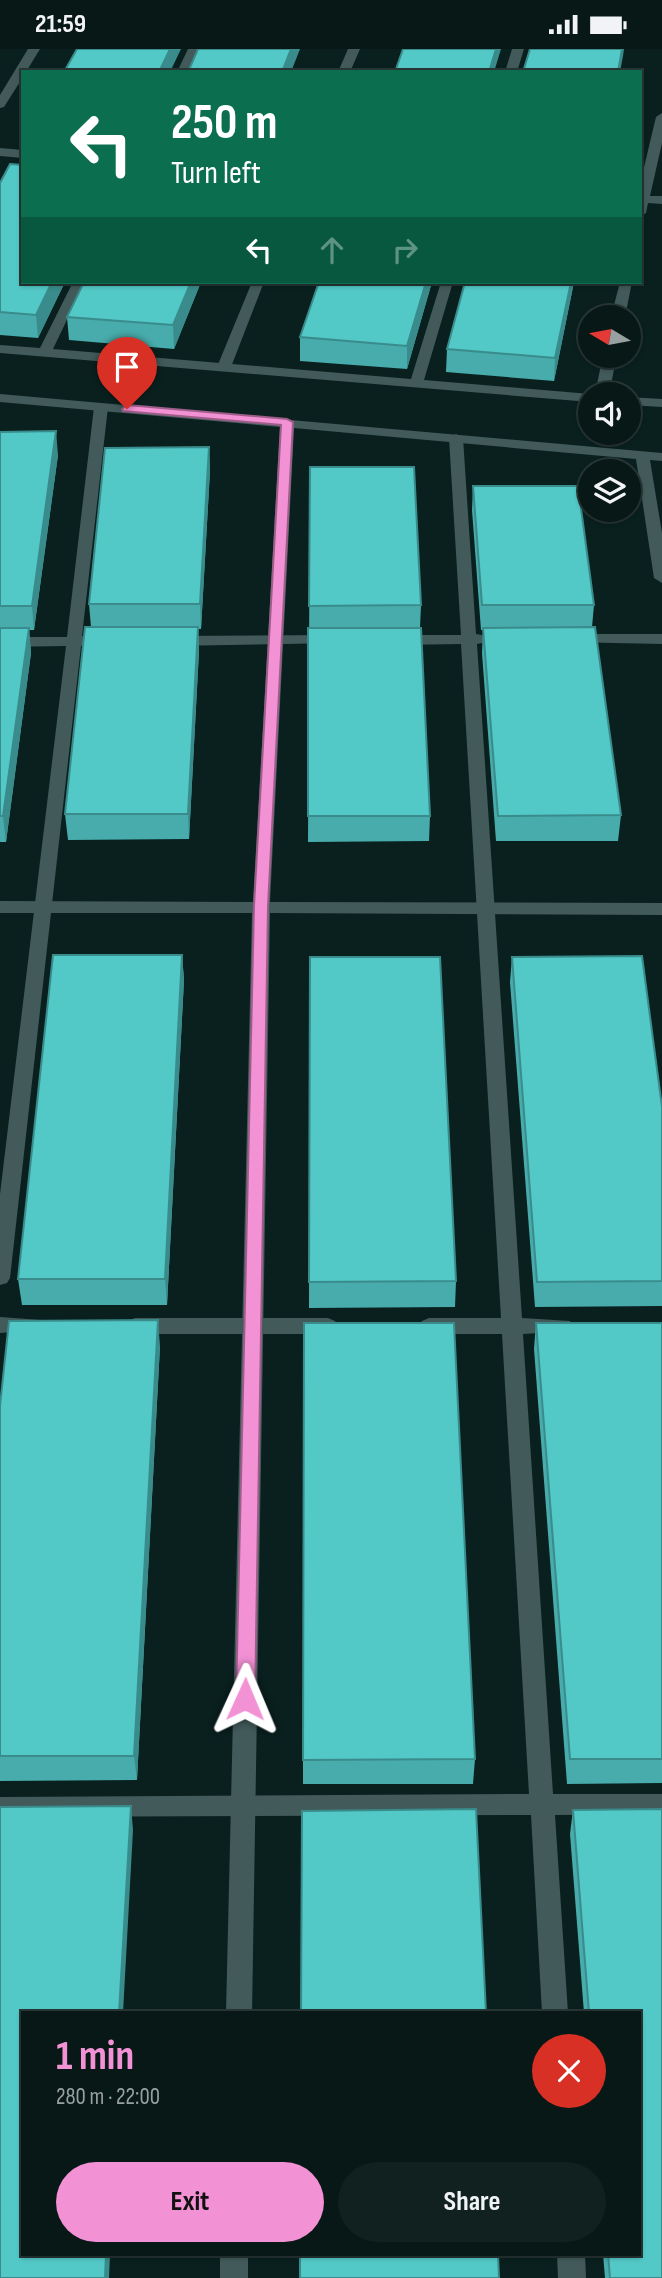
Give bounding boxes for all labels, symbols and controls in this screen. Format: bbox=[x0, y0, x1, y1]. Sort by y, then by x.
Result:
text: 21:59 bbox=[35, 9, 86, 40]
text: 250 m bbox=[171, 94, 277, 153]
icon: left bbox=[56, 98, 147, 189]
text: Turn left bbox=[171, 154, 261, 193]
icon: left bbox=[240, 231, 278, 269]
icon: ahead bbox=[313, 231, 351, 269]
icon: right bbox=[386, 231, 424, 269]
north arrow bbox=[578, 305, 640, 367]
map controls bbox=[578, 305, 641, 522]
pin bbox=[97, 337, 157, 409]
icon: arrive bbox=[108, 348, 146, 386]
button: sound bbox=[578, 382, 641, 445]
button: layers bbox=[578, 459, 641, 522]
position arrow bbox=[208, 1662, 282, 1736]
text: 1 min bbox=[56, 2031, 134, 2082]
button: close bbox=[532, 2034, 606, 2108]
text: 280 m · 22:00 bbox=[56, 2083, 160, 2111]
button: Exit bbox=[56, 2162, 324, 2242]
button: Share bbox=[338, 2162, 606, 2242]

